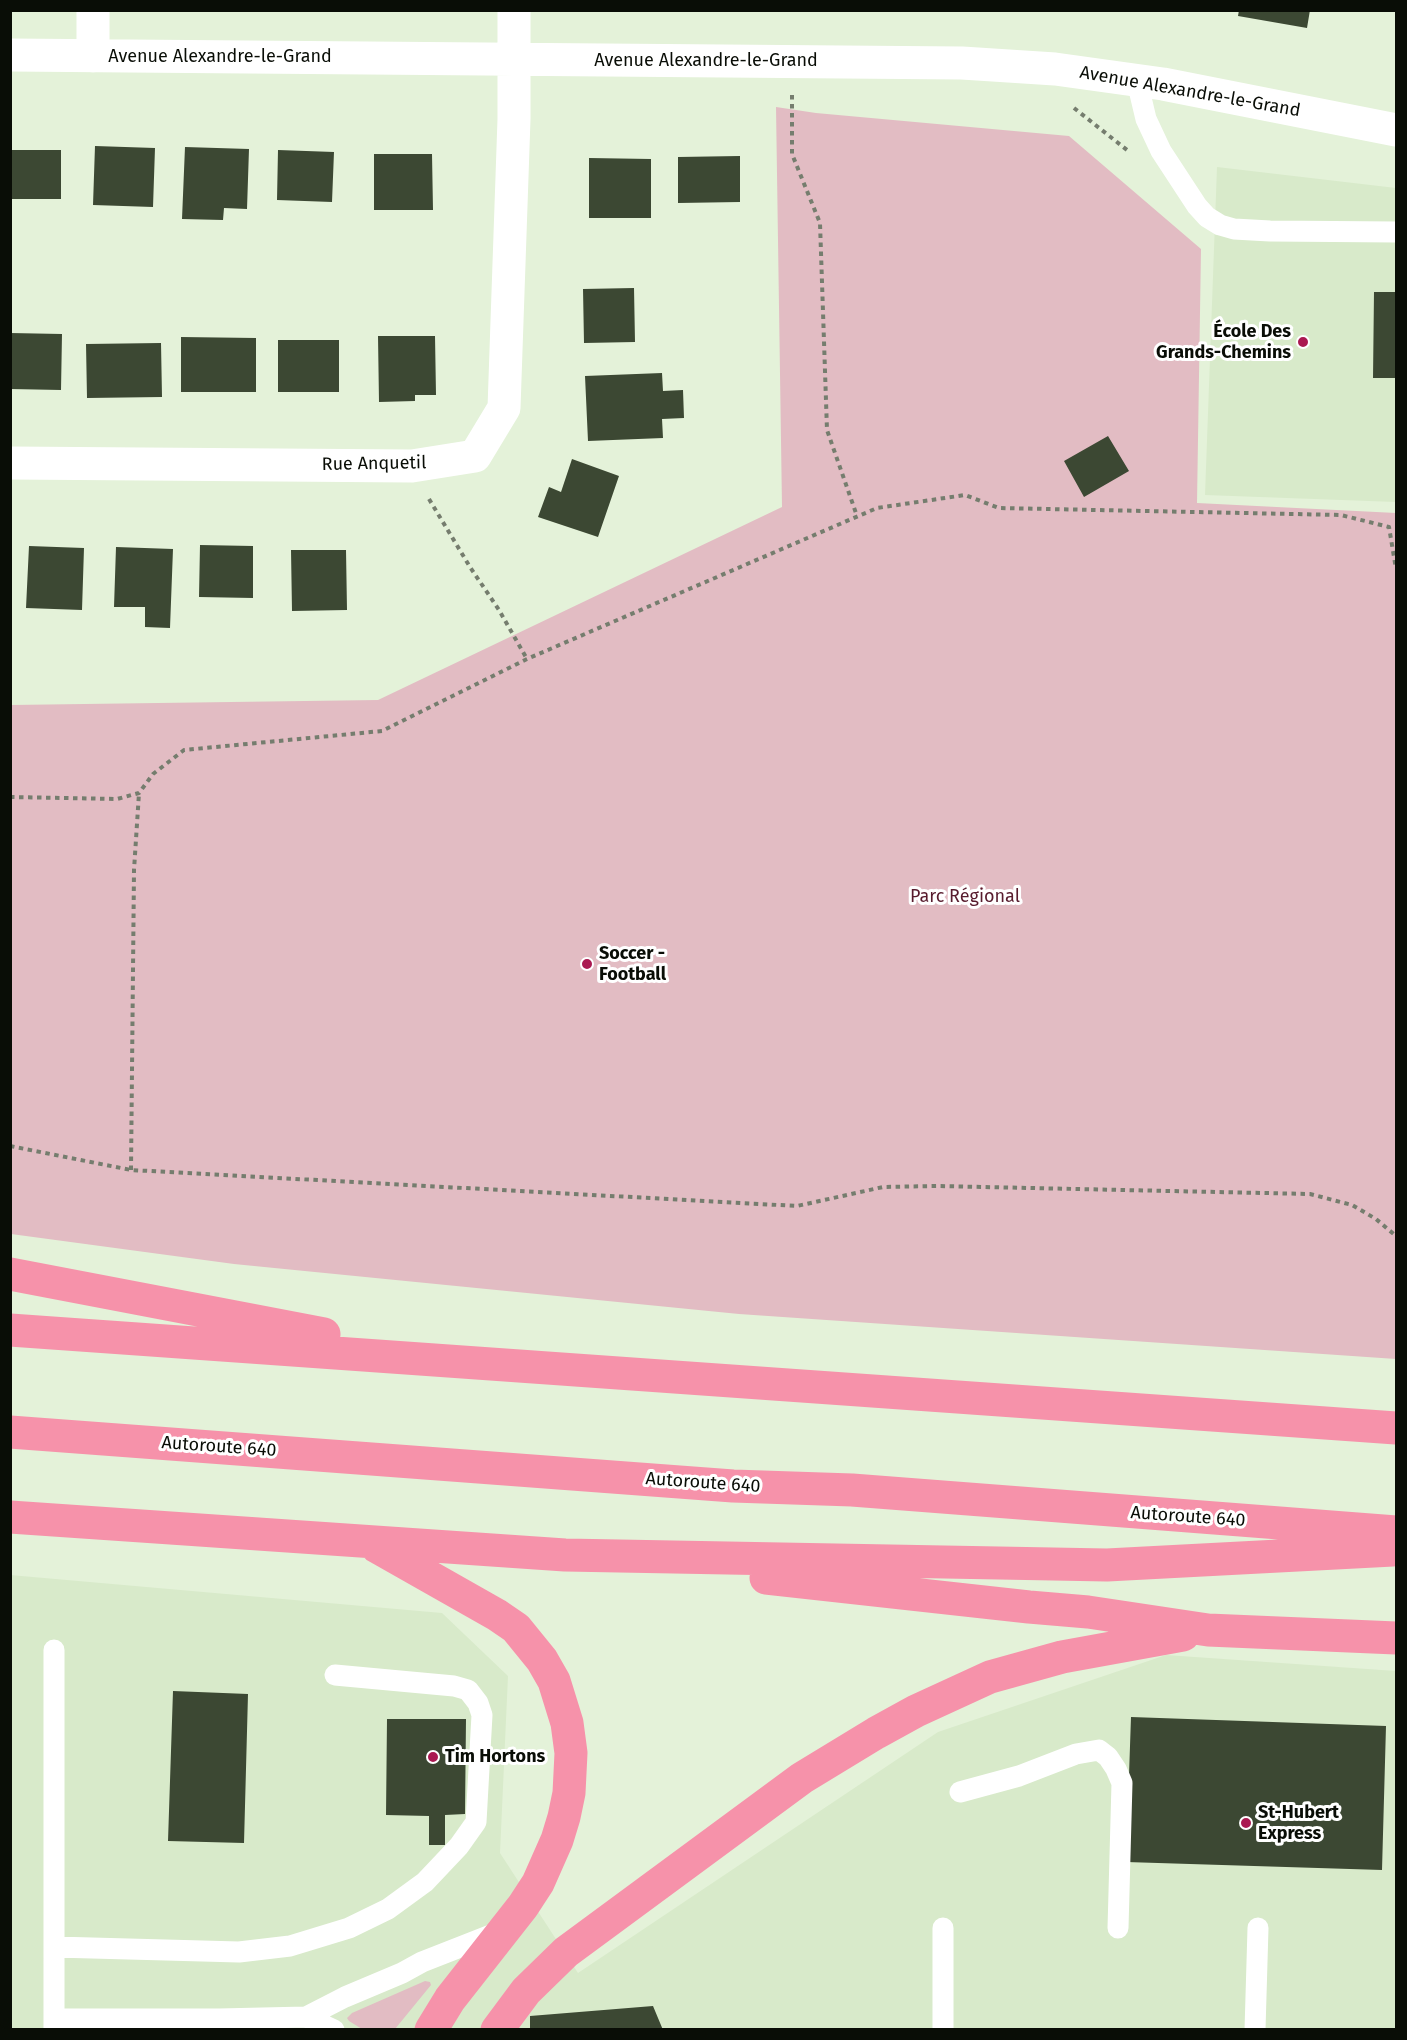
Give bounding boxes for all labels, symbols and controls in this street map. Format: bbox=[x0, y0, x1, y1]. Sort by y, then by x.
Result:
street label: Avenue Alexandre-le-Grand bbox=[108, 46, 332, 68]
street label: Avenue Alexandre-le-Grand bbox=[594, 50, 818, 72]
street label: Avenue Alexandre-le-Grand bbox=[1078, 62, 1302, 122]
place label: École Des Grands-Chemins bbox=[1156, 321, 1291, 364]
marker: École Des Grands-Chemins bbox=[1296, 335, 1310, 349]
street label: Rue Anquetil bbox=[321, 452, 427, 476]
park label: Parc Régional bbox=[910, 886, 1020, 908]
place label: Soccer - Football bbox=[599, 943, 666, 986]
marker: Soccer - Football bbox=[580, 957, 594, 971]
street label: Autoroute 640 bbox=[161, 1432, 277, 1462]
street label: Autoroute 640 bbox=[645, 1468, 761, 1498]
street label: Autoroute 640 bbox=[1130, 1502, 1246, 1532]
place label: Tim Hortons bbox=[445, 1746, 545, 1768]
marker: Tim Hortons bbox=[426, 1750, 440, 1764]
place label: St-Hubert Express bbox=[1258, 1802, 1339, 1844]
marker: St-Hubert Express bbox=[1239, 1816, 1253, 1830]

